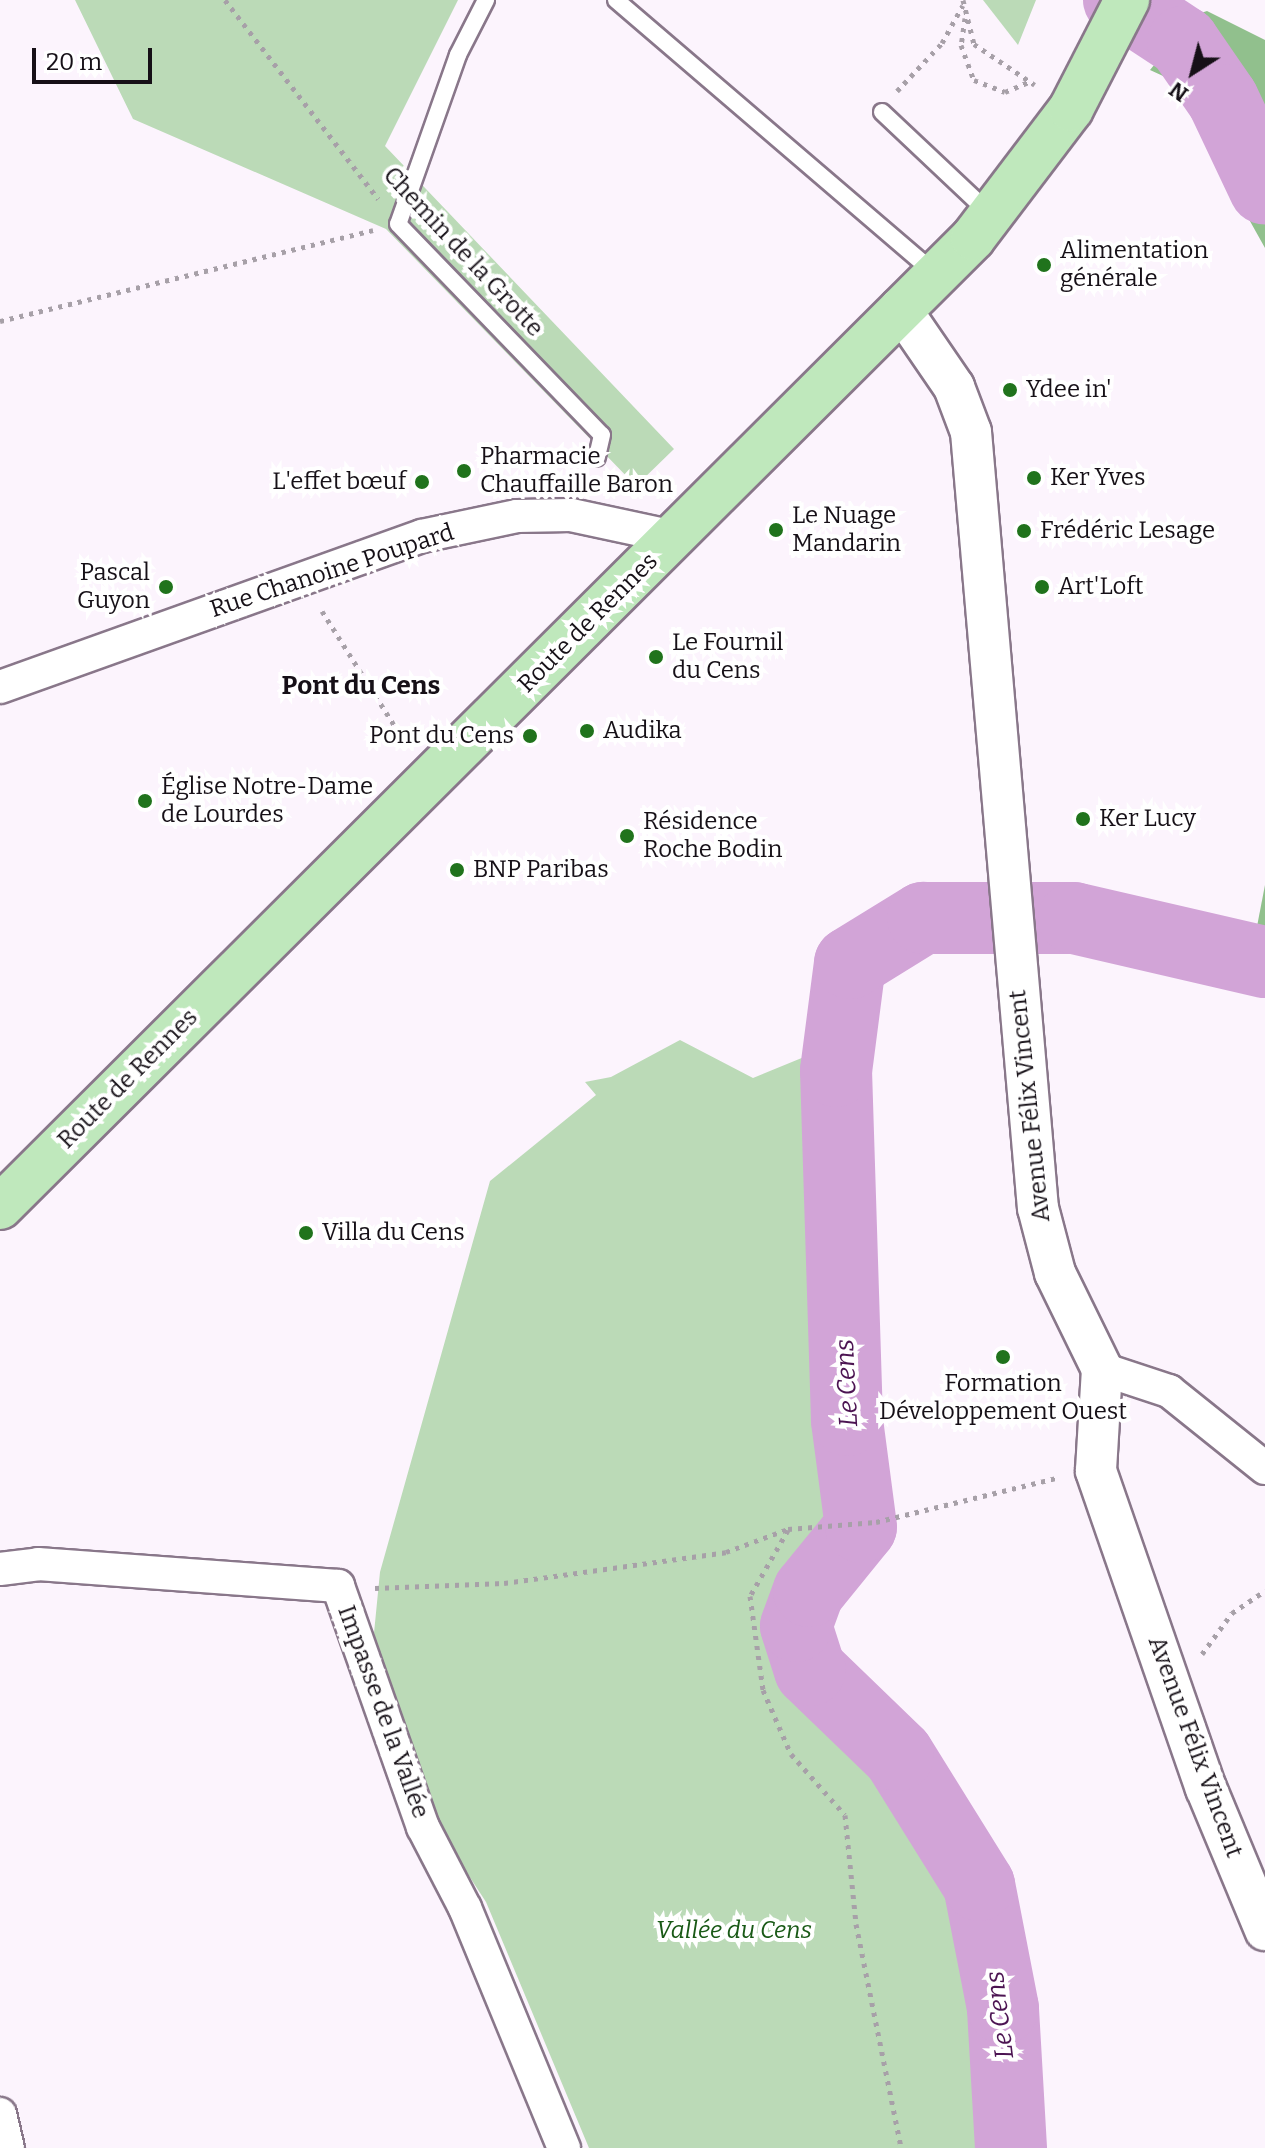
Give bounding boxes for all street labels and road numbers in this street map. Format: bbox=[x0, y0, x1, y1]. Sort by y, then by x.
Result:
street label: Chemin de la Grotte bbox=[377, 161, 549, 343]
street label: Rue Chanoine Poupard bbox=[206, 518, 458, 624]
street label: Route de Rennes bbox=[512, 547, 664, 699]
street label: Avenue Félix Vincent bbox=[1003, 989, 1057, 1223]
street label: Route de Rennes bbox=[52, 1003, 204, 1155]
street label: Impasse de la Vallée bbox=[331, 1602, 435, 1822]
street label: Avenue Félix Vincent bbox=[1142, 1633, 1248, 1861]

